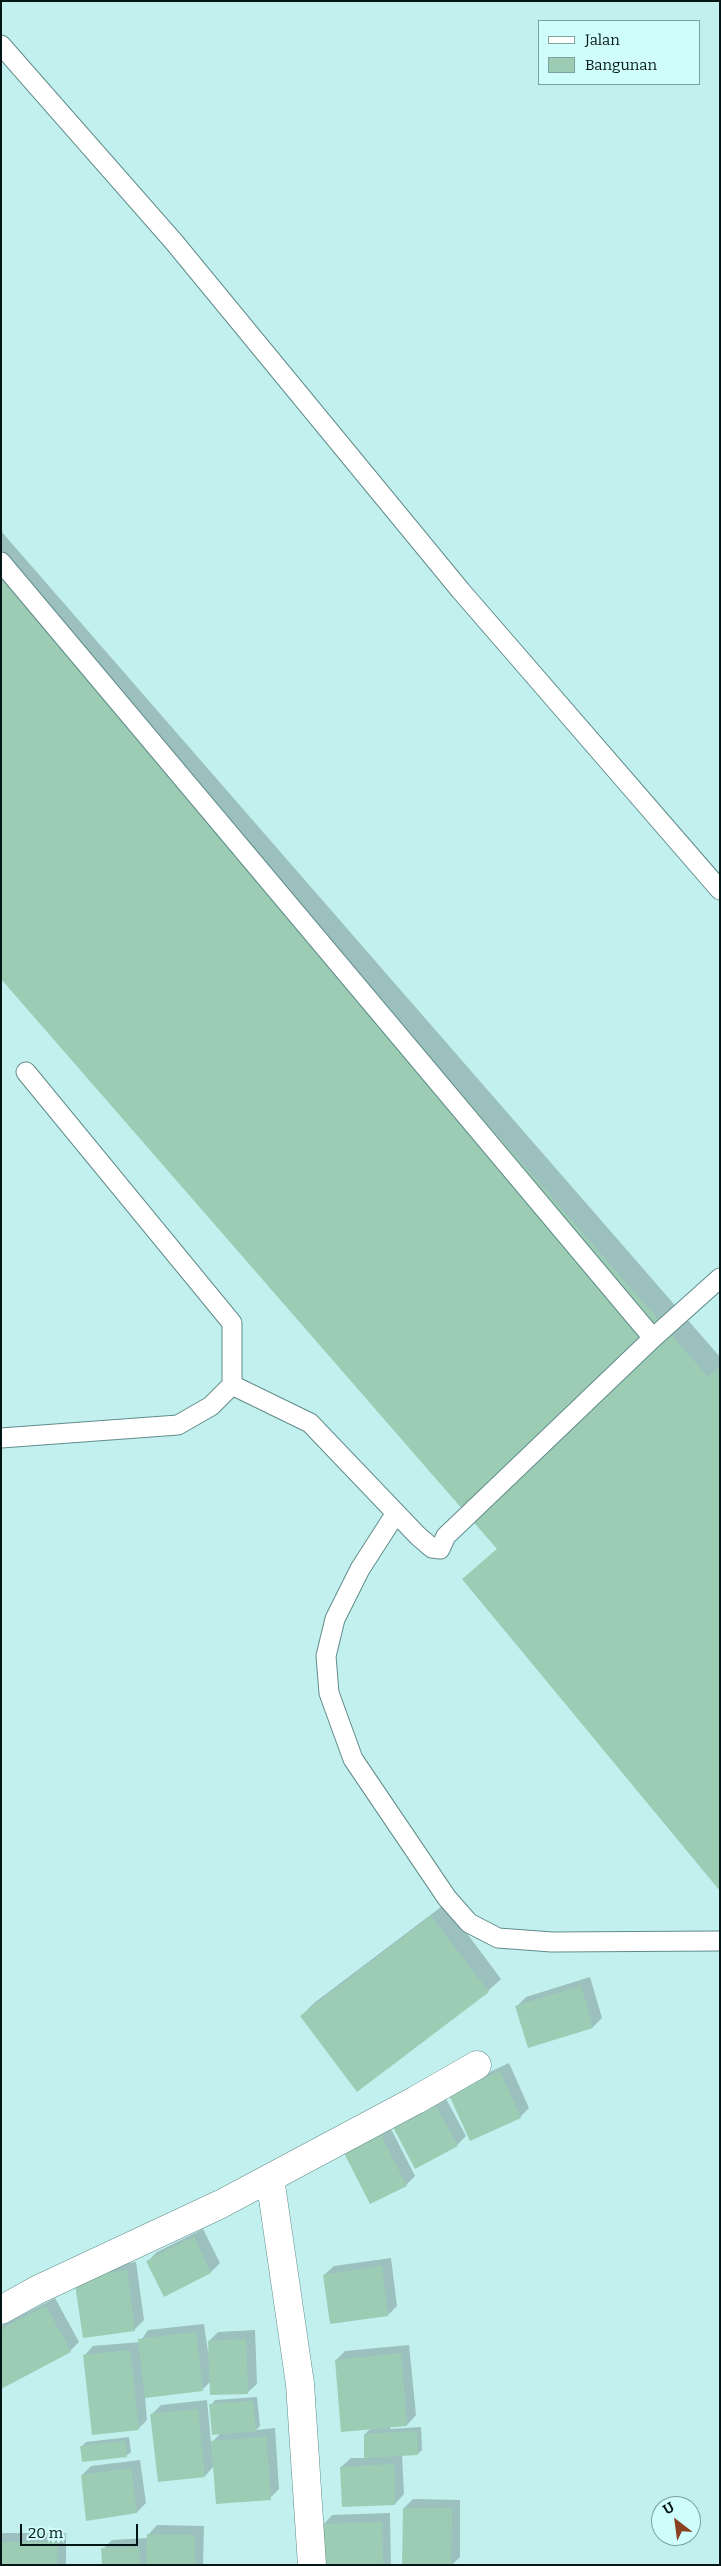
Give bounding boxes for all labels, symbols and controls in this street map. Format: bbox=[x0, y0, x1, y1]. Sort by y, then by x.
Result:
legend bbox=[538, 20, 701, 85]
text: Jalan bbox=[585, 31, 620, 49]
text: Bangunan bbox=[585, 56, 657, 74]
north arrow bbox=[651, 2496, 701, 2546]
text: U bbox=[660, 2498, 677, 2518]
scale bar bbox=[22, 2514, 140, 2546]
text: 20 m bbox=[28, 2524, 63, 2542]

